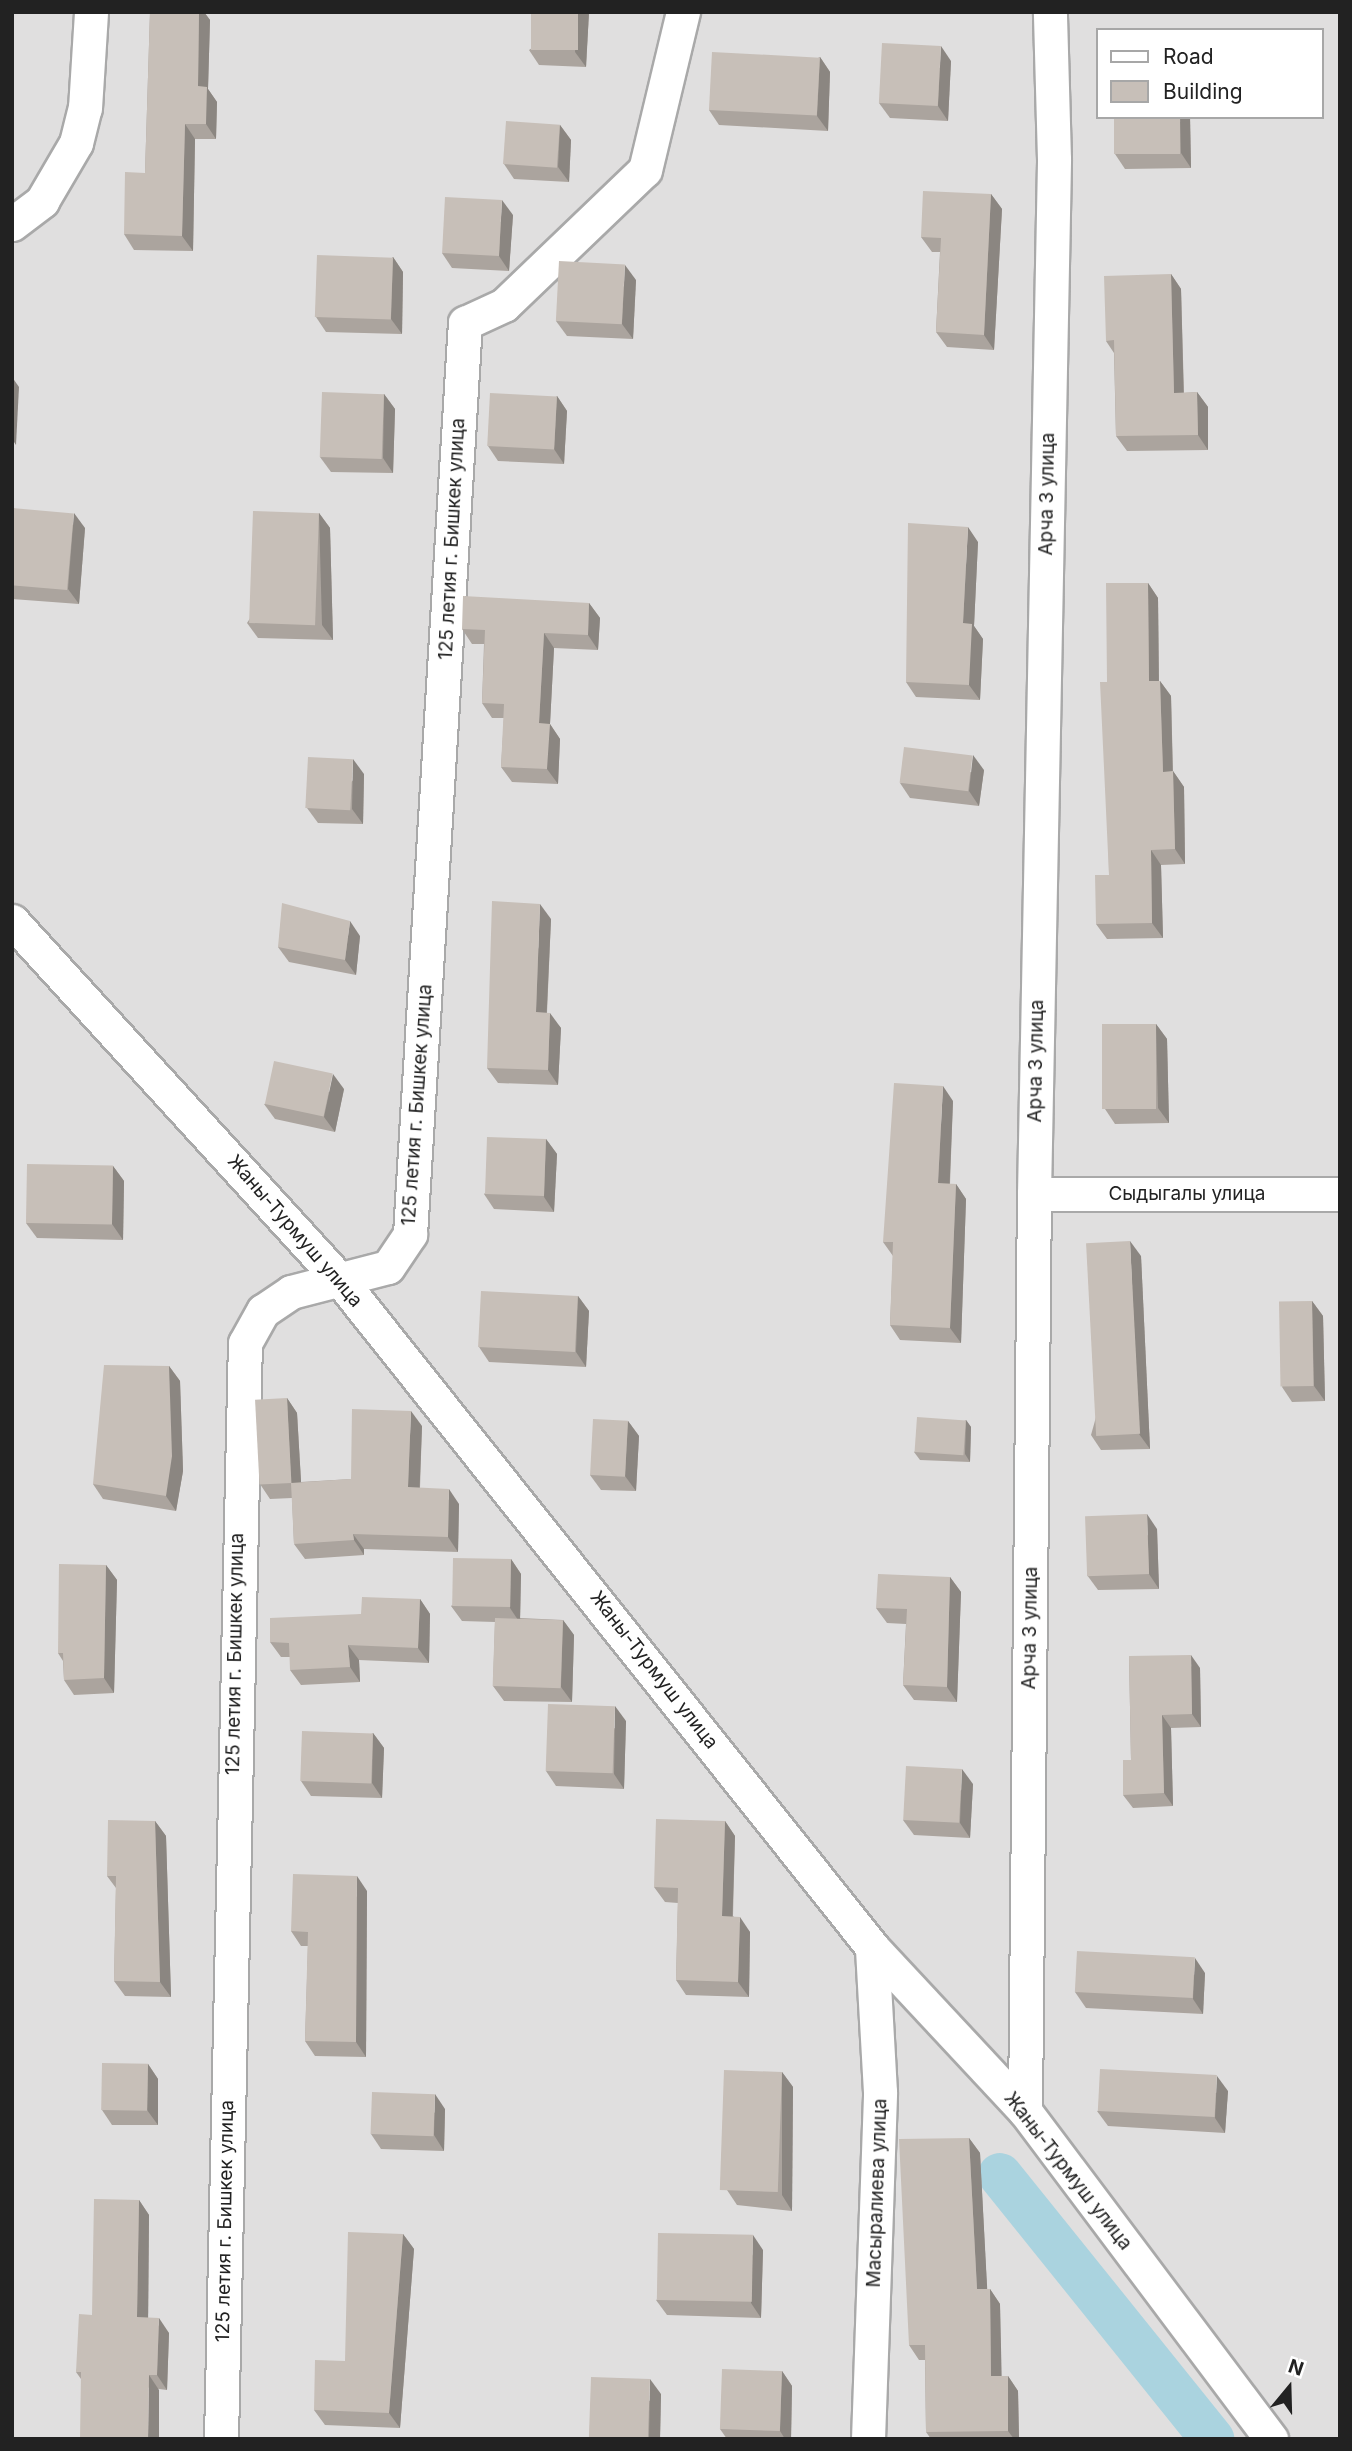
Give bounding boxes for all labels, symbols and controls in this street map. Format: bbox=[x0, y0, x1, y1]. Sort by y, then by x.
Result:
legend bbox=[1096, 28, 1324, 119]
text: Road bbox=[1163, 44, 1214, 69]
text: Building bbox=[1163, 79, 1243, 104]
street label: 125 летия г. Бишкек улица bbox=[434, 418, 470, 660]
street label: Арча 3 улица bbox=[1035, 432, 1059, 556]
street label: 125 летия г. Бишкек улица bbox=[397, 983, 437, 1227]
street label: Арча 3 улица bbox=[1024, 999, 1048, 1123]
street label: Жаны-Турмуш улица bbox=[223, 1150, 367, 1312]
street label: Сыдыгалы улица bbox=[1108, 1183, 1266, 1205]
street label: 125 летия г. Бишкек улица bbox=[221, 1533, 249, 1775]
street label: Арча 3 улица bbox=[1018, 1566, 1042, 1690]
street label: Жаны-Турмуш улица bbox=[585, 1587, 723, 1753]
street label: Жаны-Турмуш улица bbox=[999, 2088, 1137, 2254]
street label: Масыралиева улица bbox=[862, 2098, 892, 2288]
street label: 125 летия г. Бишкек улица bbox=[211, 2100, 239, 2342]
north arrow bbox=[1254, 2353, 1324, 2423]
text: N bbox=[1285, 2354, 1307, 2381]

